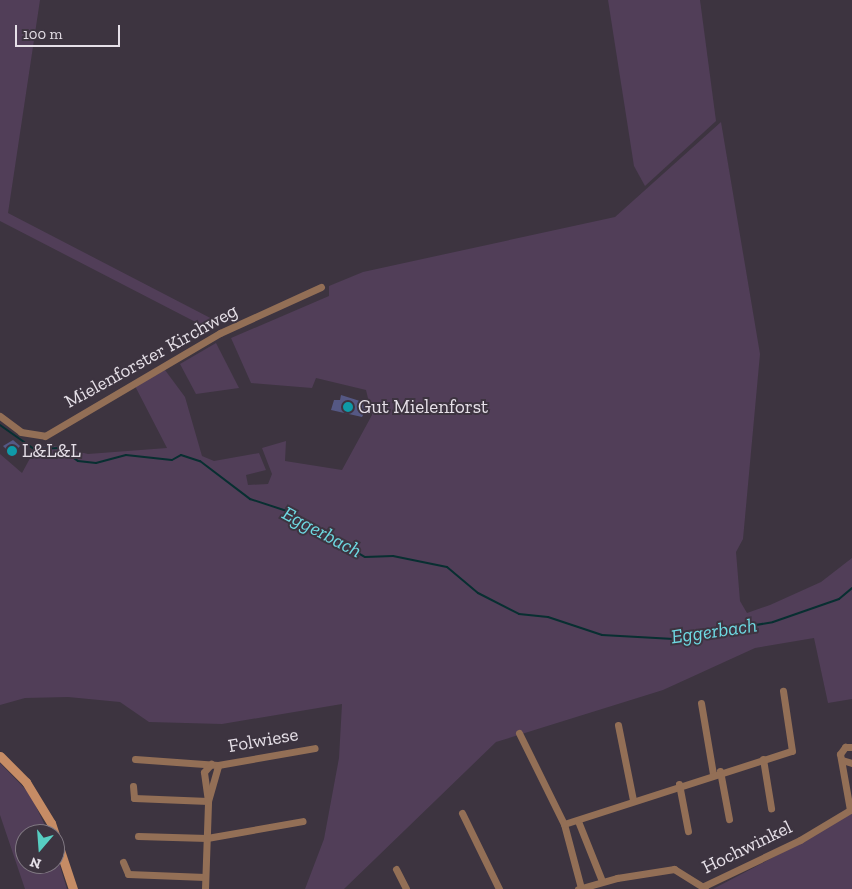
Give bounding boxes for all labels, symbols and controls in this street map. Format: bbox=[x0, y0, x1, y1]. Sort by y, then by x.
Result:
scale bar bbox=[18, 15, 122, 47]
text: 100 m bbox=[23, 25, 62, 43]
street label: Mielenforster Kirchweg bbox=[60, 299, 242, 413]
place label: Gut Mielenforst bbox=[358, 396, 488, 418]
marker: Gut Mielenforst bbox=[342, 401, 354, 413]
place label: L&L&L bbox=[22, 440, 81, 462]
marker: L&L&L bbox=[6, 445, 18, 457]
water label: Eggerbach bbox=[278, 501, 366, 563]
water label: Eggerbach bbox=[669, 613, 759, 649]
street label: Folwiese bbox=[226, 723, 300, 757]
street label: Hochwinkel bbox=[698, 815, 796, 879]
north arrow bbox=[15, 824, 65, 874]
text: N bbox=[28, 853, 43, 873]

